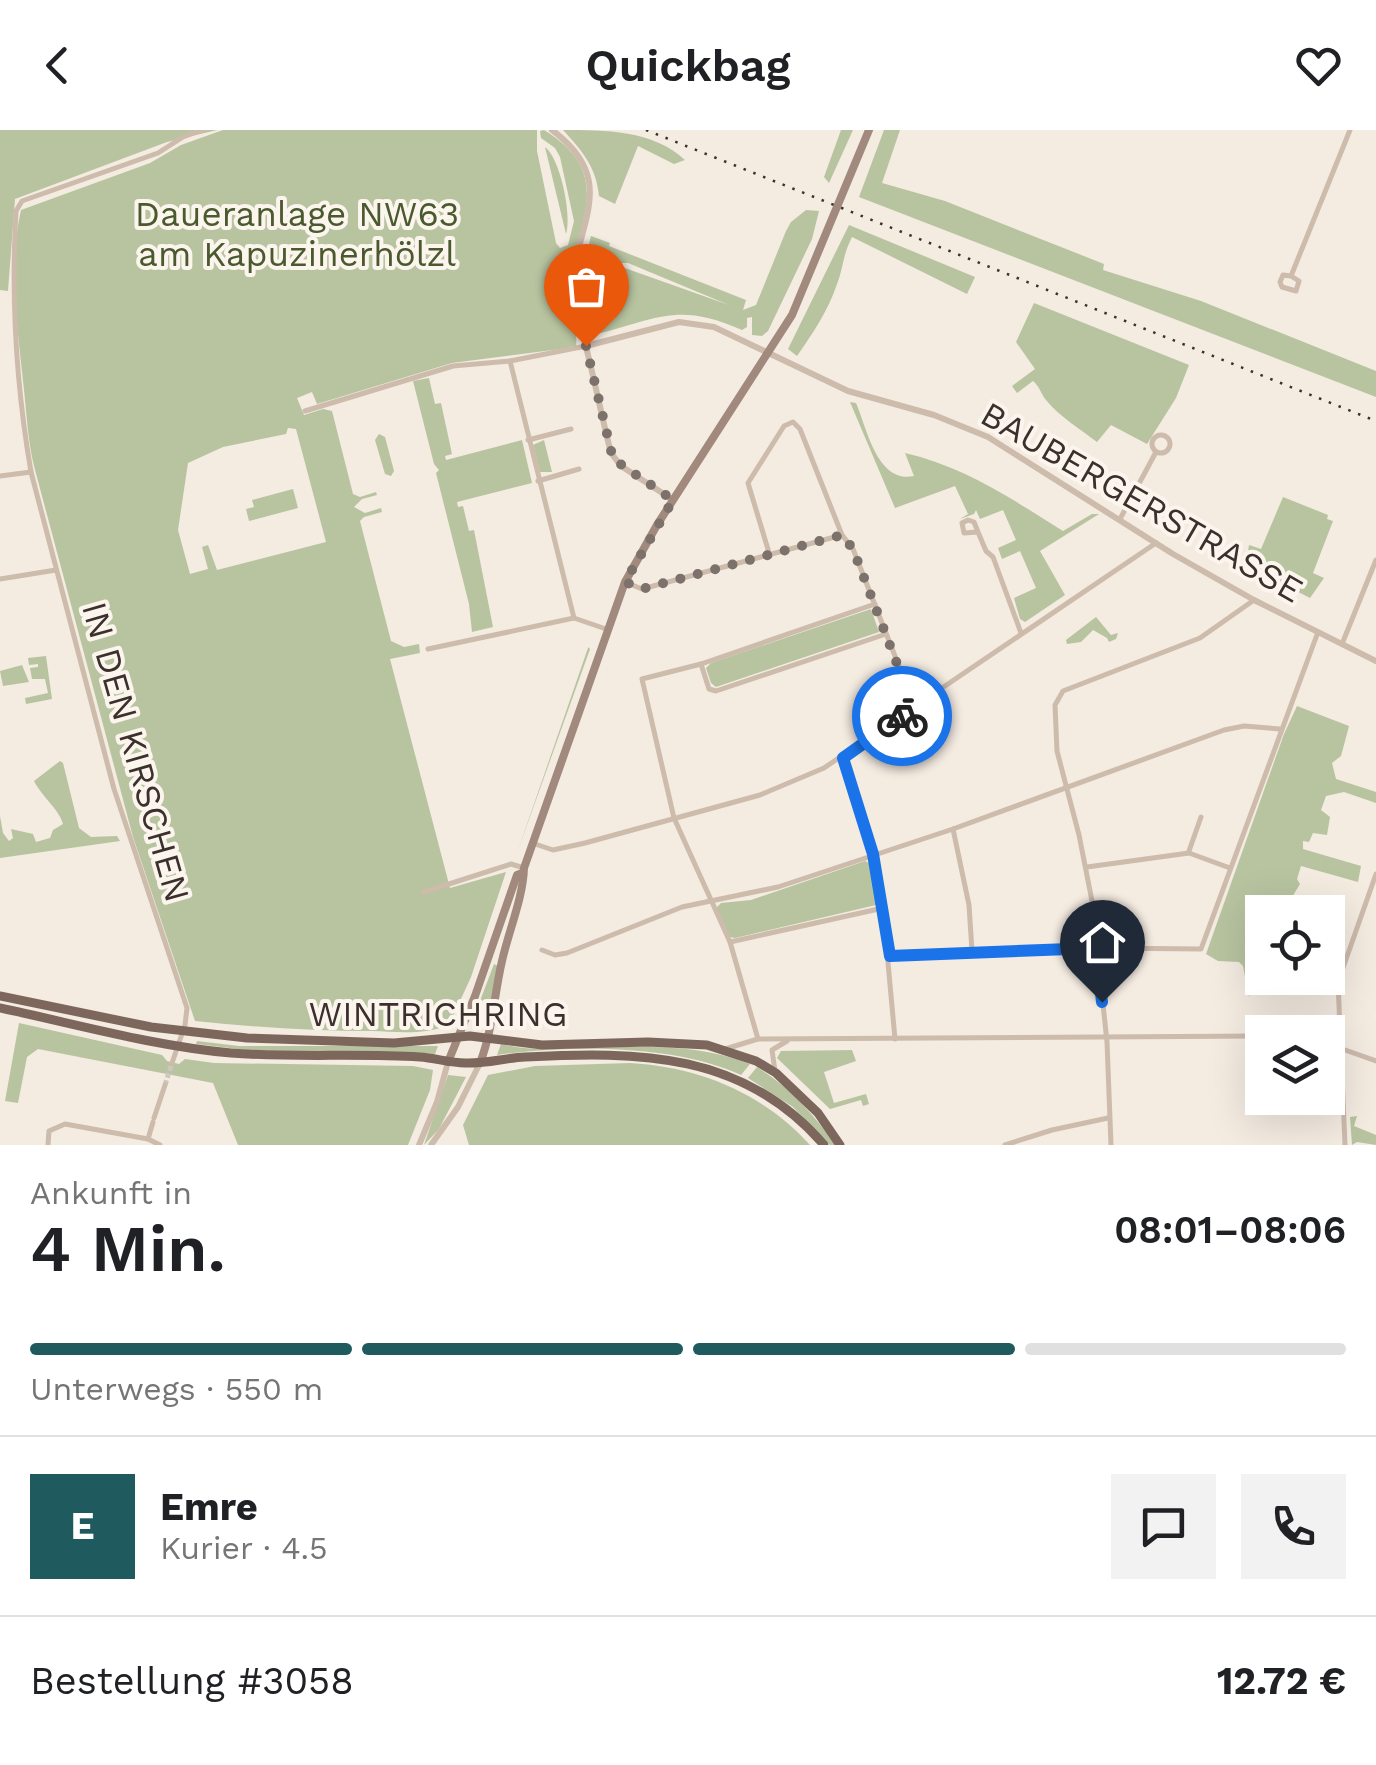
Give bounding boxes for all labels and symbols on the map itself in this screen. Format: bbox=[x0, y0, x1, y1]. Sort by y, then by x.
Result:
park label: Daueranlage NW63 am Kapuzinerhölzl bbox=[135, 193, 459, 275]
pin bbox=[544, 244, 629, 347]
street label: BAUBERGERSTRASSE bbox=[974, 393, 1310, 611]
street label: IN DEN KIRSCHEN bbox=[73, 597, 199, 907]
courier bbox=[852, 666, 952, 766]
pin bbox=[1060, 900, 1145, 1003]
street label: WINTRICHRING bbox=[309, 993, 567, 1035]

